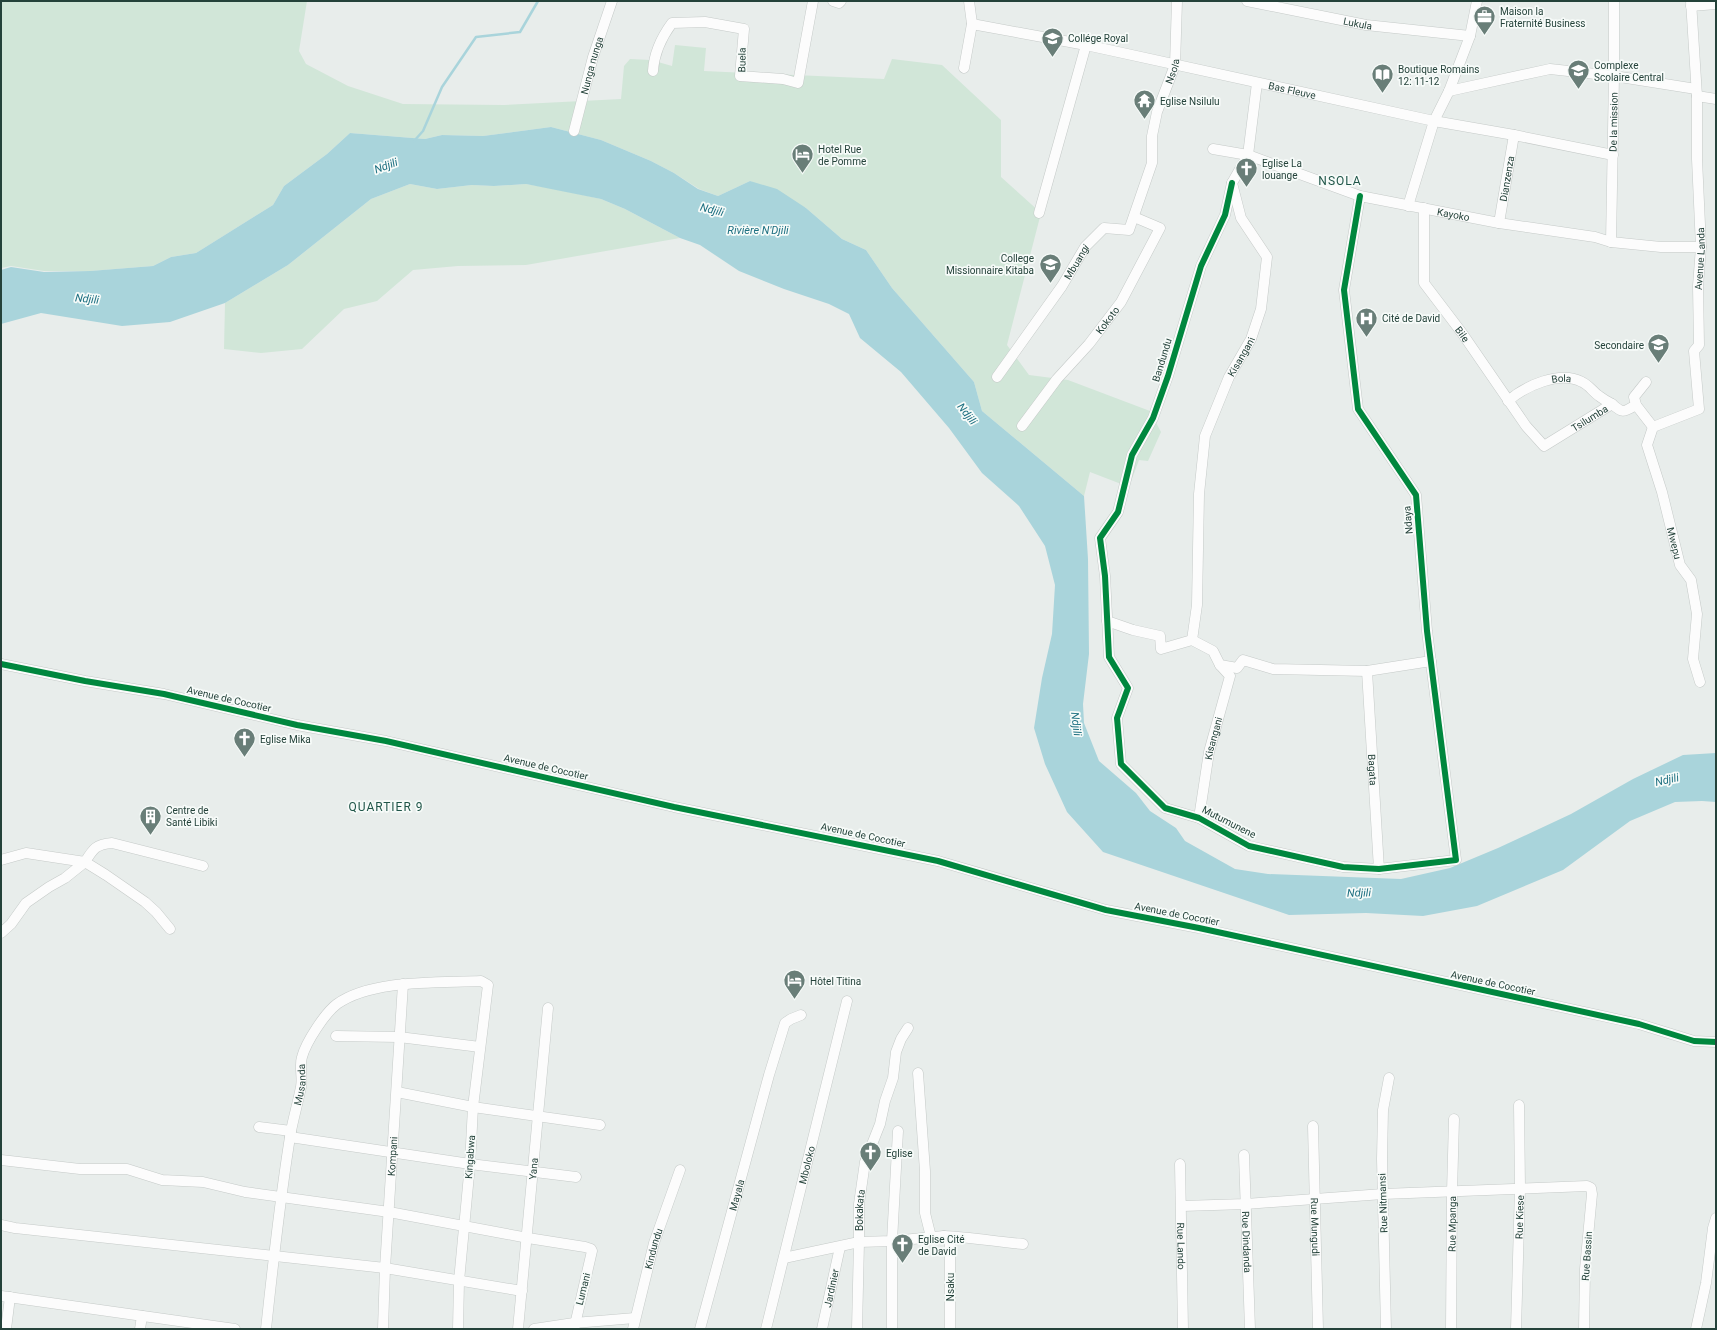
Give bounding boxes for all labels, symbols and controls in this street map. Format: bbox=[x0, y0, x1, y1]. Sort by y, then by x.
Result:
office icon: Maison la Fraternité Business bbox=[1471, 4, 1497, 37]
place label: Maison la Fraternité Business bbox=[1500, 6, 1586, 29]
street label: Lukula bbox=[1342, 15, 1373, 31]
school or university icon: Collége Royal bbox=[1040, 25, 1066, 58]
place label: Collége Royal bbox=[1068, 33, 1128, 44]
street label: Nunga nunga bbox=[578, 35, 605, 95]
street label: Buela bbox=[736, 47, 748, 73]
school or university icon: Complexe Scolaire Central bbox=[1565, 58, 1591, 91]
street label: Nsola bbox=[1163, 59, 1181, 85]
place label: Complexe Scolaire Central bbox=[1594, 60, 1664, 83]
library icon: Boutique Romains 12: 11-12 bbox=[1369, 62, 1395, 95]
place label: Boutique Romains 12: 11-12 bbox=[1398, 64, 1479, 87]
street label: Bas Fleuve bbox=[1267, 80, 1317, 101]
temple icon: Eglise Nsilulu bbox=[1132, 88, 1158, 121]
street label: De la mission bbox=[1607, 92, 1619, 152]
place label: Eglise Nsilulu bbox=[1160, 96, 1220, 107]
hotel icon: Hotel Rue de Pomme bbox=[790, 142, 816, 175]
place label: Hotel Rue de Pomme bbox=[818, 144, 866, 167]
street label: Dianzenza bbox=[1497, 155, 1516, 202]
water label: Ndjili bbox=[373, 156, 400, 176]
church icon: Eglise La louange bbox=[1234, 156, 1260, 189]
place label: Eglise La louange bbox=[1262, 158, 1302, 181]
district label: NSOLA bbox=[1318, 174, 1362, 188]
water label: Ndjili bbox=[699, 201, 726, 219]
street label: Kayoko bbox=[1436, 206, 1471, 223]
water label: Rivière N'Djili bbox=[727, 224, 789, 237]
street label: Avenue Landa bbox=[1692, 227, 1707, 290]
street label: Mbuangi bbox=[1062, 241, 1091, 281]
school or university icon: College Missionnaire Kitaba bbox=[1037, 251, 1063, 284]
place label: College Missionnaire Kitaba bbox=[946, 253, 1034, 276]
water label: Ndjili bbox=[74, 291, 100, 307]
street label: Kokoto bbox=[1093, 304, 1121, 336]
hospital icon: Cité de David bbox=[1354, 305, 1380, 338]
place label: Cité de David bbox=[1382, 313, 1440, 324]
street label: Bile bbox=[1453, 324, 1472, 344]
school or university icon: Secondaire bbox=[1646, 332, 1672, 365]
street label: Kisangani bbox=[1225, 336, 1257, 378]
street label: Bandundu bbox=[1150, 337, 1174, 383]
place label: Secondaire bbox=[1594, 340, 1644, 351]
street label: Bola bbox=[1551, 372, 1572, 385]
water label: Ndjili bbox=[954, 401, 980, 428]
street label: Tsilumba bbox=[1569, 403, 1610, 433]
street label: Ndaya bbox=[1401, 505, 1415, 535]
street label: Mwepu bbox=[1665, 526, 1684, 560]
street label: Avenue de Cocotier bbox=[186, 684, 273, 714]
water label: Ndjili bbox=[1068, 711, 1084, 737]
street label: Kisangani bbox=[1202, 716, 1224, 760]
church icon: Eglise Mika bbox=[231, 726, 257, 759]
place label: Eglise Mika bbox=[260, 734, 311, 745]
street label: Avenue de Cocotier bbox=[503, 752, 590, 782]
street label: Bagata bbox=[1367, 754, 1379, 786]
water label: Ndjili bbox=[1654, 771, 1680, 789]
district label: QUARTIER 9 bbox=[348, 800, 424, 814]
building icon: Centre de Santé Libiki bbox=[137, 803, 163, 836]
street label: Mutumunene bbox=[1200, 804, 1258, 840]
place label: Centre de Santé Libiki bbox=[166, 805, 217, 828]
street label: Avenue de Cocotier bbox=[820, 821, 907, 849]
water label: Ndjili bbox=[1347, 886, 1371, 900]
street label: Avenue de Cocotier bbox=[1134, 900, 1221, 928]
hotel icon: Hôtel Titina bbox=[782, 968, 808, 1001]
street label: Avenue de Cocotier bbox=[1450, 969, 1537, 997]
place label: Hôtel Titina bbox=[810, 976, 861, 987]
street label: Musanda bbox=[292, 1064, 307, 1106]
street label: Kingabwa bbox=[463, 1135, 477, 1179]
street label: Kompani bbox=[385, 1136, 399, 1176]
church icon: Eglise bbox=[857, 1140, 883, 1173]
street label: Mboloko bbox=[797, 1144, 817, 1185]
place label: Eglise bbox=[886, 1148, 913, 1159]
street label: Yana bbox=[526, 1157, 539, 1180]
street label: Rue Nitmansi bbox=[1376, 1173, 1390, 1233]
street label: Mayala bbox=[727, 1178, 746, 1212]
street label: Bokakata bbox=[854, 1189, 867, 1231]
street label: Rue Kiese bbox=[1513, 1195, 1525, 1239]
street label: Rue Mpanga bbox=[1446, 1196, 1457, 1252]
street label: Rue Mungudi bbox=[1309, 1198, 1322, 1256]
street label: Rue Dindanda bbox=[1240, 1211, 1254, 1273]
street label: Rue Lando bbox=[1176, 1222, 1187, 1270]
street label: Kindundu bbox=[642, 1227, 664, 1270]
street label: Rue Bassin bbox=[1580, 1231, 1594, 1281]
church icon: Eglise Cité de David bbox=[889, 1232, 915, 1265]
place label: Eglise Cité de David bbox=[918, 1234, 965, 1257]
street label: Jardinier bbox=[821, 1267, 841, 1308]
street label: Lumani bbox=[574, 1272, 592, 1306]
street label: Nsaku bbox=[945, 1273, 956, 1301]

